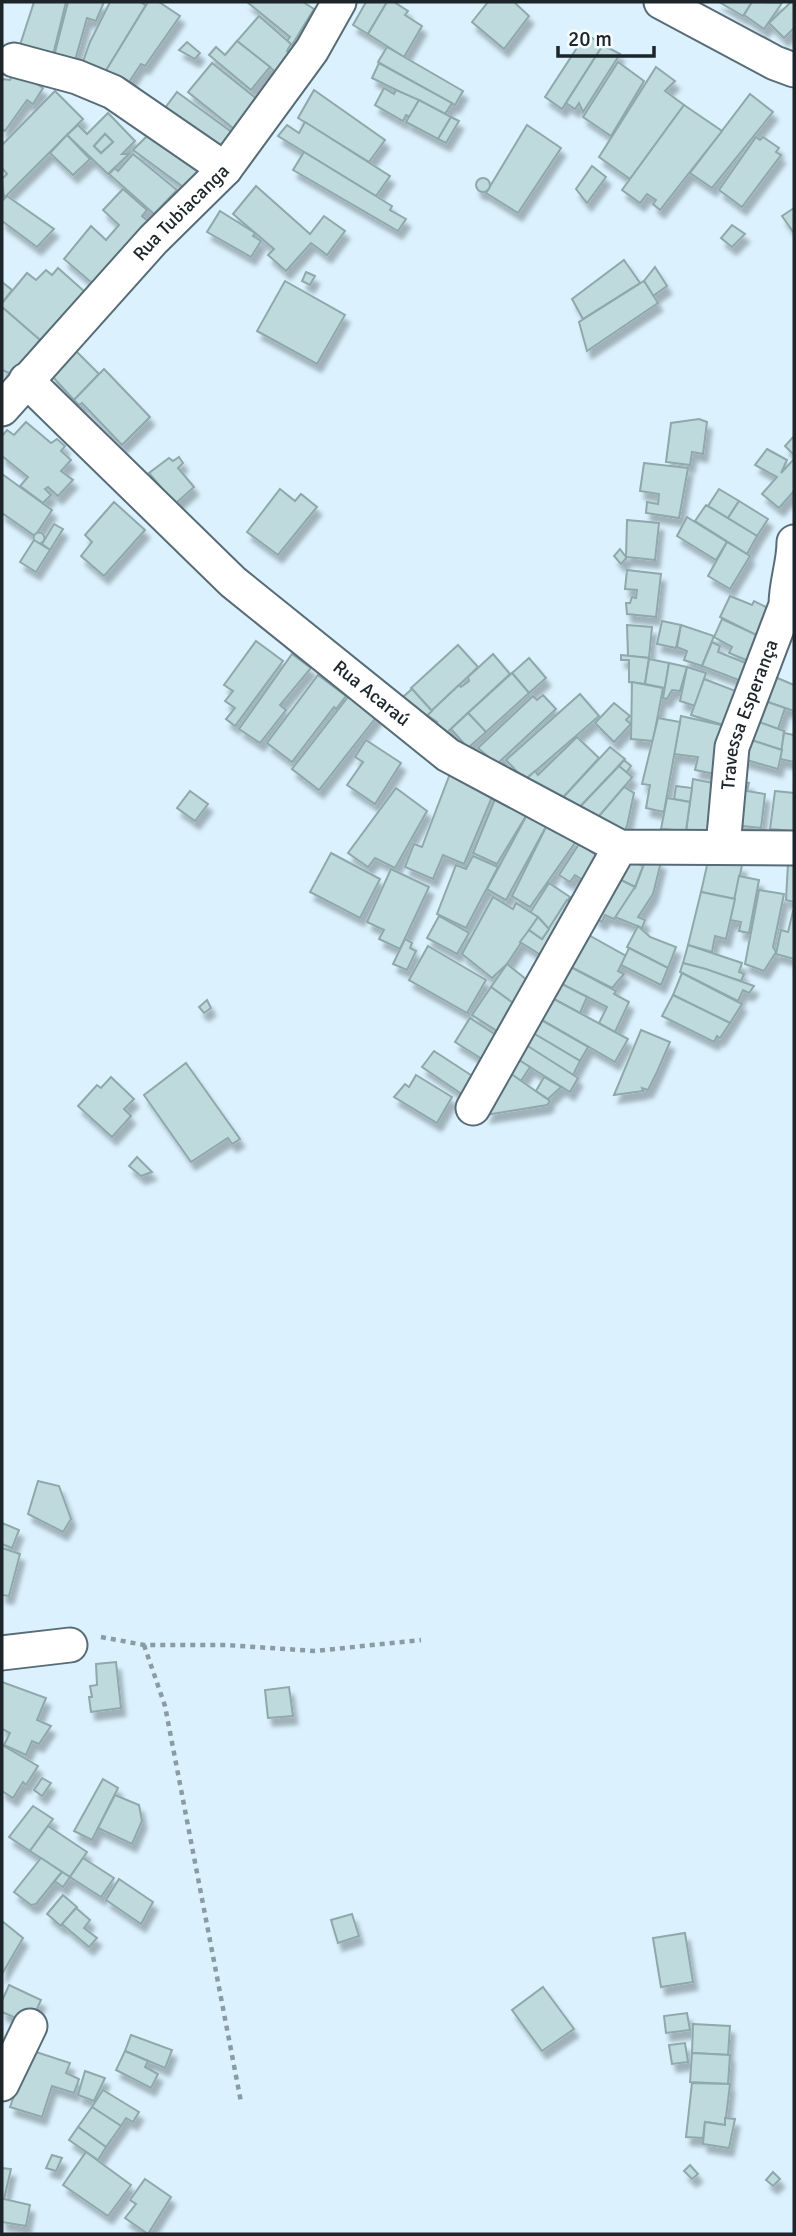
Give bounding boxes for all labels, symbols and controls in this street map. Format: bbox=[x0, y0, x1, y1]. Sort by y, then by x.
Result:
scale bar bbox=[558, 14, 654, 58]
text: 20 m bbox=[568, 26, 612, 52]
street label: Rua Tubiacanga bbox=[128, 159, 235, 266]
street label: Travessa Esperança bbox=[716, 636, 784, 791]
street label: Rua Acaraú bbox=[328, 655, 415, 732]

